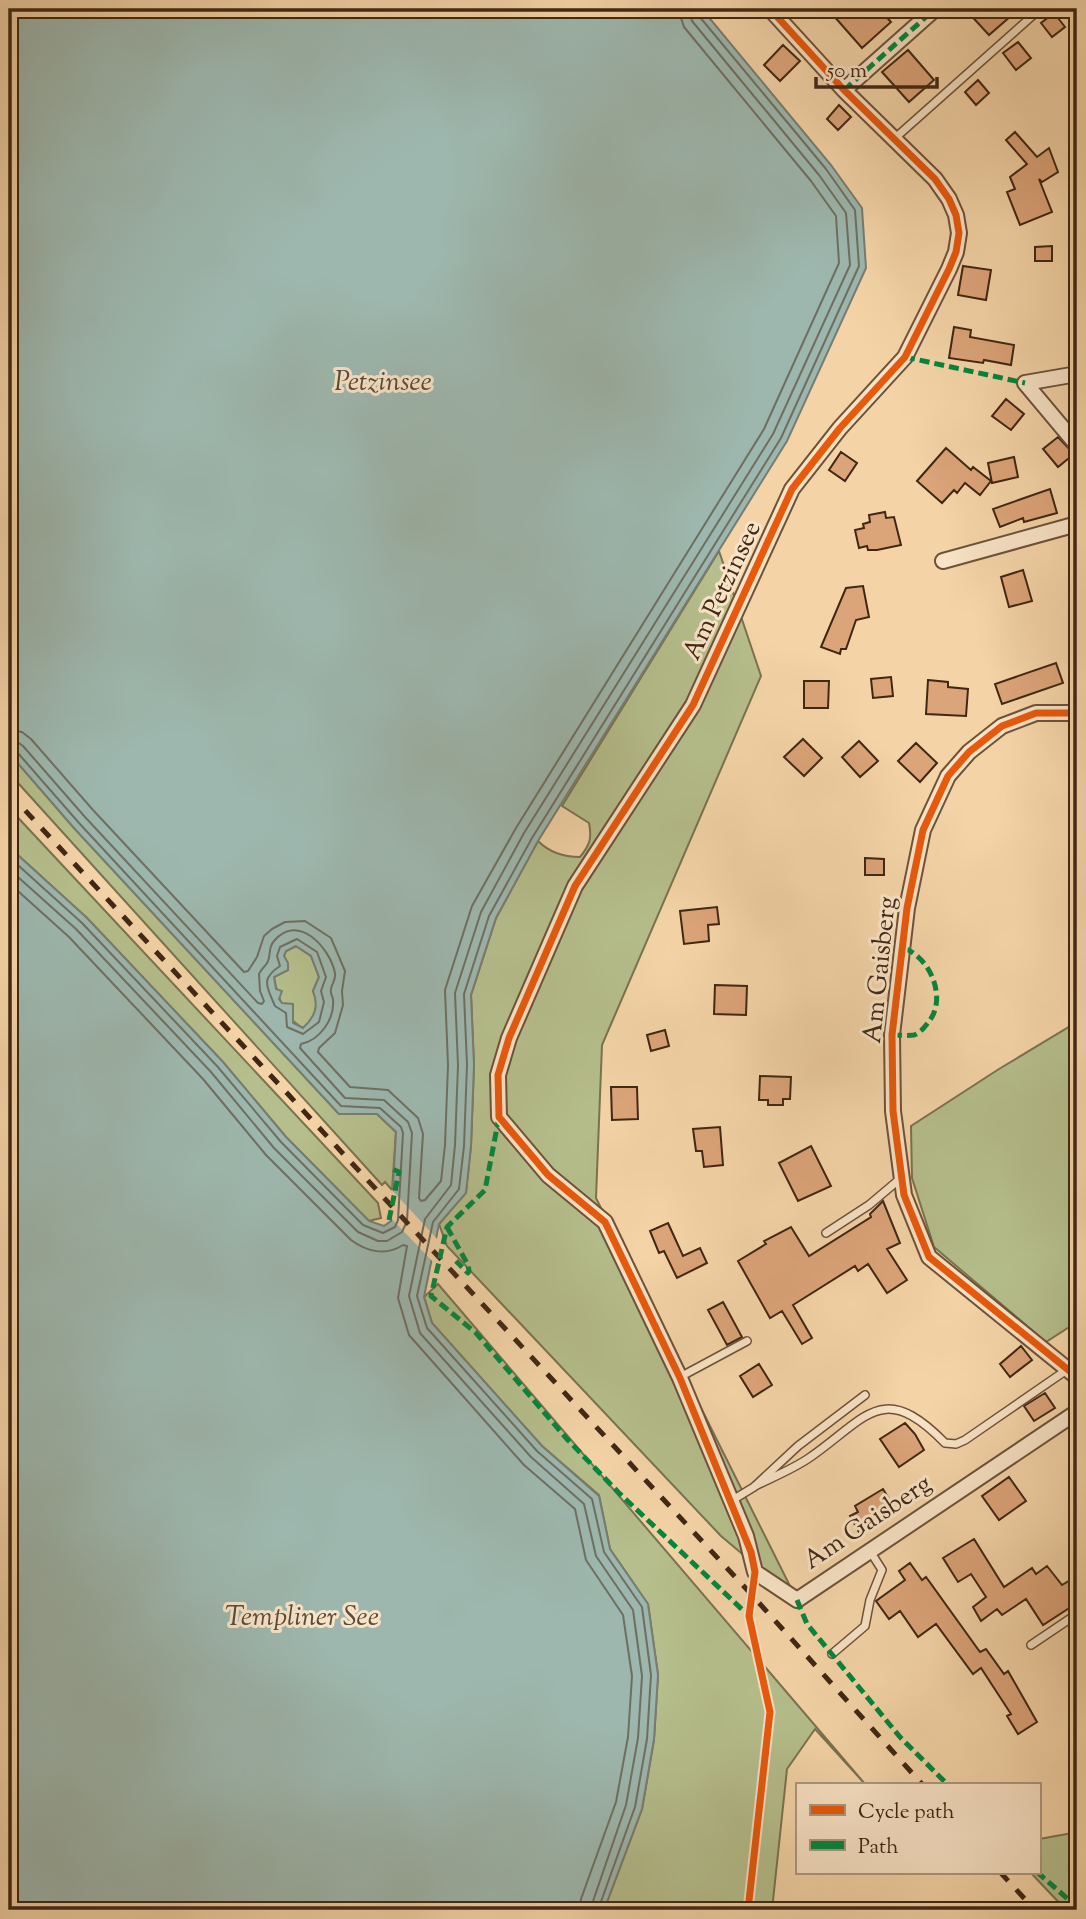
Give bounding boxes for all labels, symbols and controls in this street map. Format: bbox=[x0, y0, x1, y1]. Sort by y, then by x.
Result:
scale bar bbox=[816, 46, 937, 90]
text: 50 m bbox=[826, 57, 867, 87]
water label: Petzinsee bbox=[334, 363, 432, 403]
street label: Am Petzinsee bbox=[675, 515, 771, 667]
street label: Am Gaisberg bbox=[855, 895, 907, 1045]
street label: Am Gaisberg bbox=[797, 1466, 939, 1580]
water label: Templiner See bbox=[225, 1598, 379, 1638]
legend bbox=[796, 1783, 1040, 1874]
text: Cycle path bbox=[858, 1798, 955, 1828]
text: Path bbox=[858, 1833, 899, 1863]

